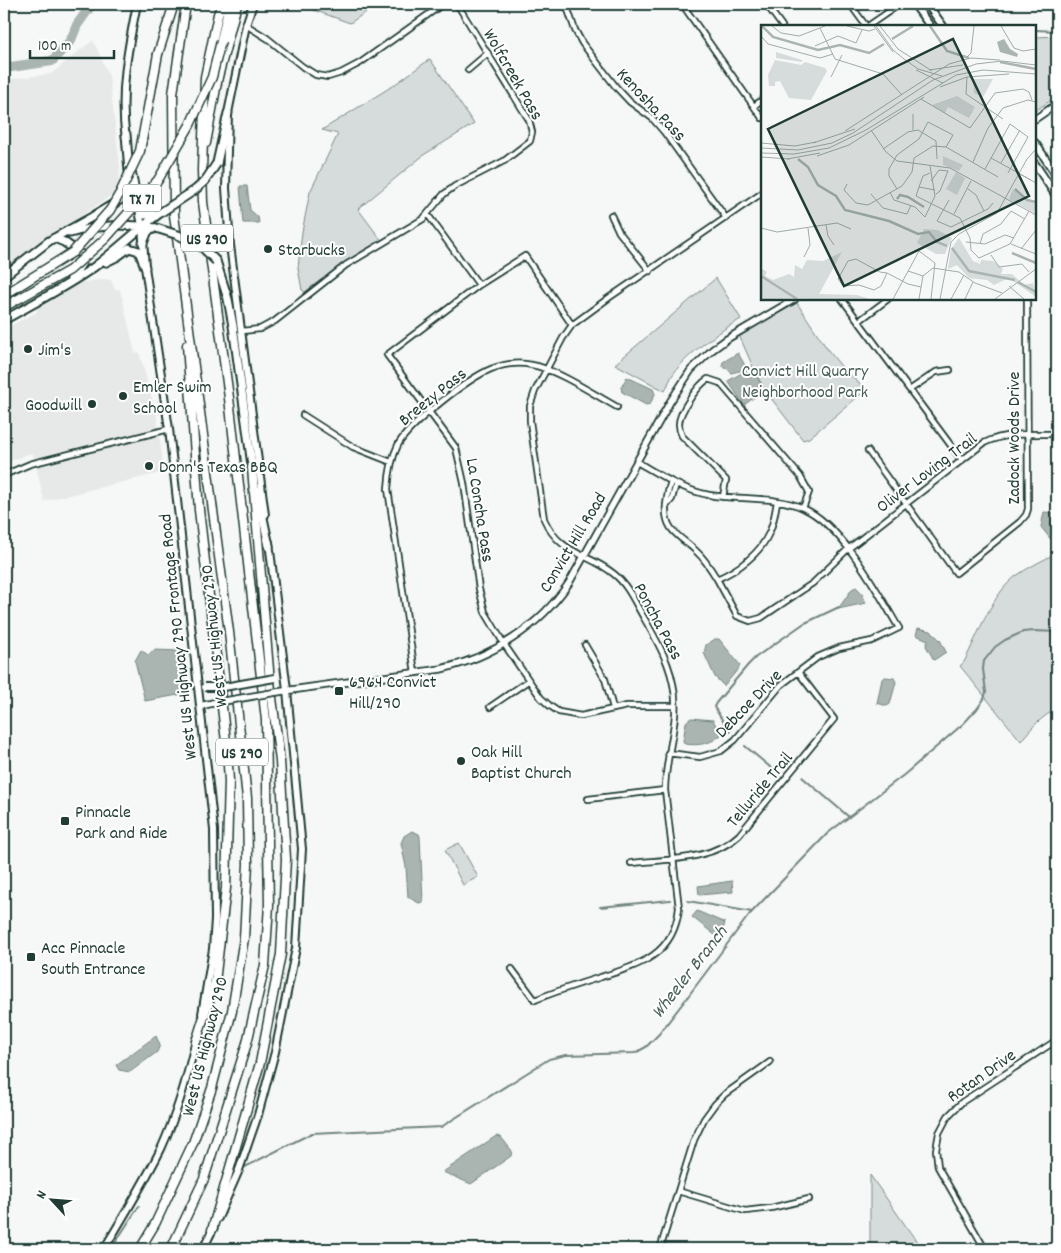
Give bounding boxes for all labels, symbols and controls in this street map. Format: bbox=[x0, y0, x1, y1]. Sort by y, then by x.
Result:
street label: Wolfcreek Pass bbox=[476, 25, 548, 126]
inset map bbox=[761, 25, 1036, 300]
scale bar bbox=[30, 28, 114, 60]
text: 100 m bbox=[38, 36, 71, 58]
street label: Kenosha Pass bbox=[609, 63, 691, 148]
road number: TX 71 bbox=[123, 184, 161, 212]
road number: US 290 bbox=[181, 224, 233, 252]
place label: Starbucks bbox=[278, 239, 345, 264]
marker: Starbucks bbox=[262, 243, 274, 255]
place label: Jim's bbox=[38, 339, 71, 364]
marker: Jim's bbox=[22, 343, 34, 355]
park label: Convict Hill Quarry Neighborhood Park bbox=[742, 360, 869, 406]
street label: Breezy Pass bbox=[394, 363, 473, 433]
street label: Zadock Woods Drive bbox=[1003, 372, 1028, 504]
place label: Emler Swim School bbox=[133, 376, 212, 422]
marker: Emler Swim School bbox=[117, 390, 129, 402]
place label: Goodwill bbox=[25, 394, 83, 419]
marker: Goodwill bbox=[86, 398, 98, 410]
street label: Oliver Loving Trail bbox=[872, 427, 984, 520]
place label: Donn's Texas BBQ bbox=[159, 456, 278, 481]
street label: La Concha Pass bbox=[458, 457, 499, 564]
marker: Donn's Texas BBQ bbox=[143, 460, 155, 472]
street label: Convict Hill Road bbox=[534, 488, 614, 598]
street label: West US Highway 290 Frontage Road bbox=[154, 513, 205, 761]
street label: West US Highway 290 bbox=[196, 563, 235, 708]
street label: Poncha Pass bbox=[626, 579, 688, 665]
street label: Debcoe Drive bbox=[711, 665, 789, 745]
place label: 6964 Convict Hill/290 bbox=[349, 671, 437, 717]
marker: 6964 Convict Hill/290 bbox=[333, 685, 345, 697]
road number: US 290 bbox=[216, 739, 268, 766]
place label: Oak Hill Baptist Church bbox=[471, 741, 572, 787]
street label: Telluride Trail bbox=[722, 747, 800, 834]
marker: Oak Hill Baptist Church bbox=[455, 755, 467, 767]
place label: Pinnacle Park and Ride bbox=[75, 801, 168, 847]
marker: Pinnacle Park and Ride bbox=[59, 815, 71, 827]
water label: Wheeler Branch bbox=[646, 920, 736, 1025]
place label: Acc Pinnacle South Entrance bbox=[41, 937, 146, 983]
marker: Acc Pinnacle South Entrance bbox=[25, 951, 37, 963]
street label: West US Highway 290 bbox=[177, 974, 236, 1119]
street label: Rotan Drive bbox=[943, 1044, 1022, 1110]
north arrow bbox=[28, 1176, 78, 1226]
text: N bbox=[32, 1188, 53, 1203]

